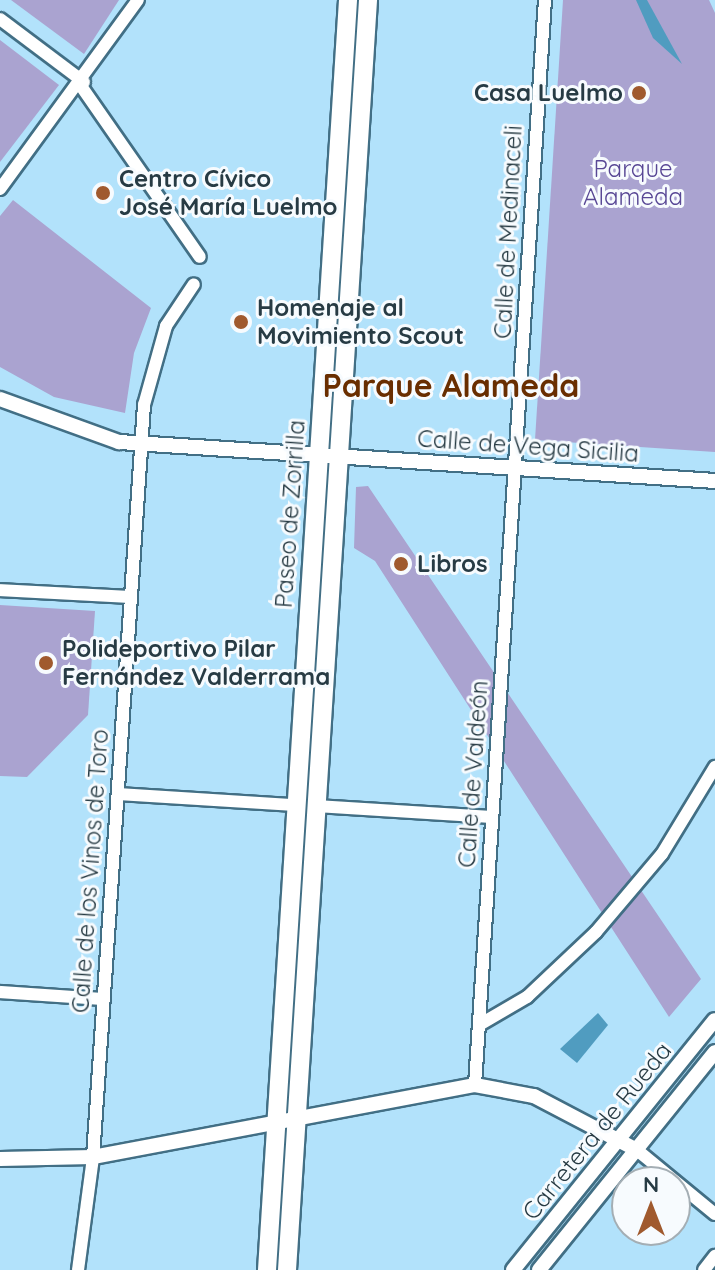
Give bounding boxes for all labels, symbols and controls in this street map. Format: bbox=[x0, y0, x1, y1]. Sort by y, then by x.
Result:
place label: Casa Luelmo bbox=[474, 79, 623, 107]
marker: Casa Luelmo bbox=[630, 84, 648, 102]
street label: Calle de Medinaceli bbox=[488, 124, 528, 340]
park label: Parque Alameda bbox=[583, 155, 683, 211]
place label: Centro Cívico José María Luelmo bbox=[119, 165, 338, 221]
marker: Centro Cívico José María Luelmo bbox=[94, 184, 112, 202]
place label: Homenaje al Movimiento Scout bbox=[257, 294, 464, 350]
marker: Homenaje al Movimiento Scout bbox=[232, 313, 250, 331]
district label: Parque Alameda bbox=[323, 366, 579, 404]
street label: Paseo de Zorrilla bbox=[269, 419, 311, 609]
street label: Calle de Vega Sicilia bbox=[416, 424, 640, 468]
place label: Libros bbox=[417, 550, 488, 578]
marker: Libros bbox=[392, 555, 410, 573]
place label: Polideportivo Pilar Fernández Valderrama bbox=[62, 635, 330, 691]
marker: Polideportivo Pilar Fernández Valderrama bbox=[37, 654, 55, 672]
street label: Calle de Valdeón bbox=[452, 679, 494, 869]
street label: Calle de los Vinos de Toro bbox=[66, 728, 114, 1014]
street label: Carretera de Rueda bbox=[517, 1036, 677, 1226]
north arrow bbox=[611, 1166, 691, 1246]
text: N bbox=[643, 1170, 659, 1198]

